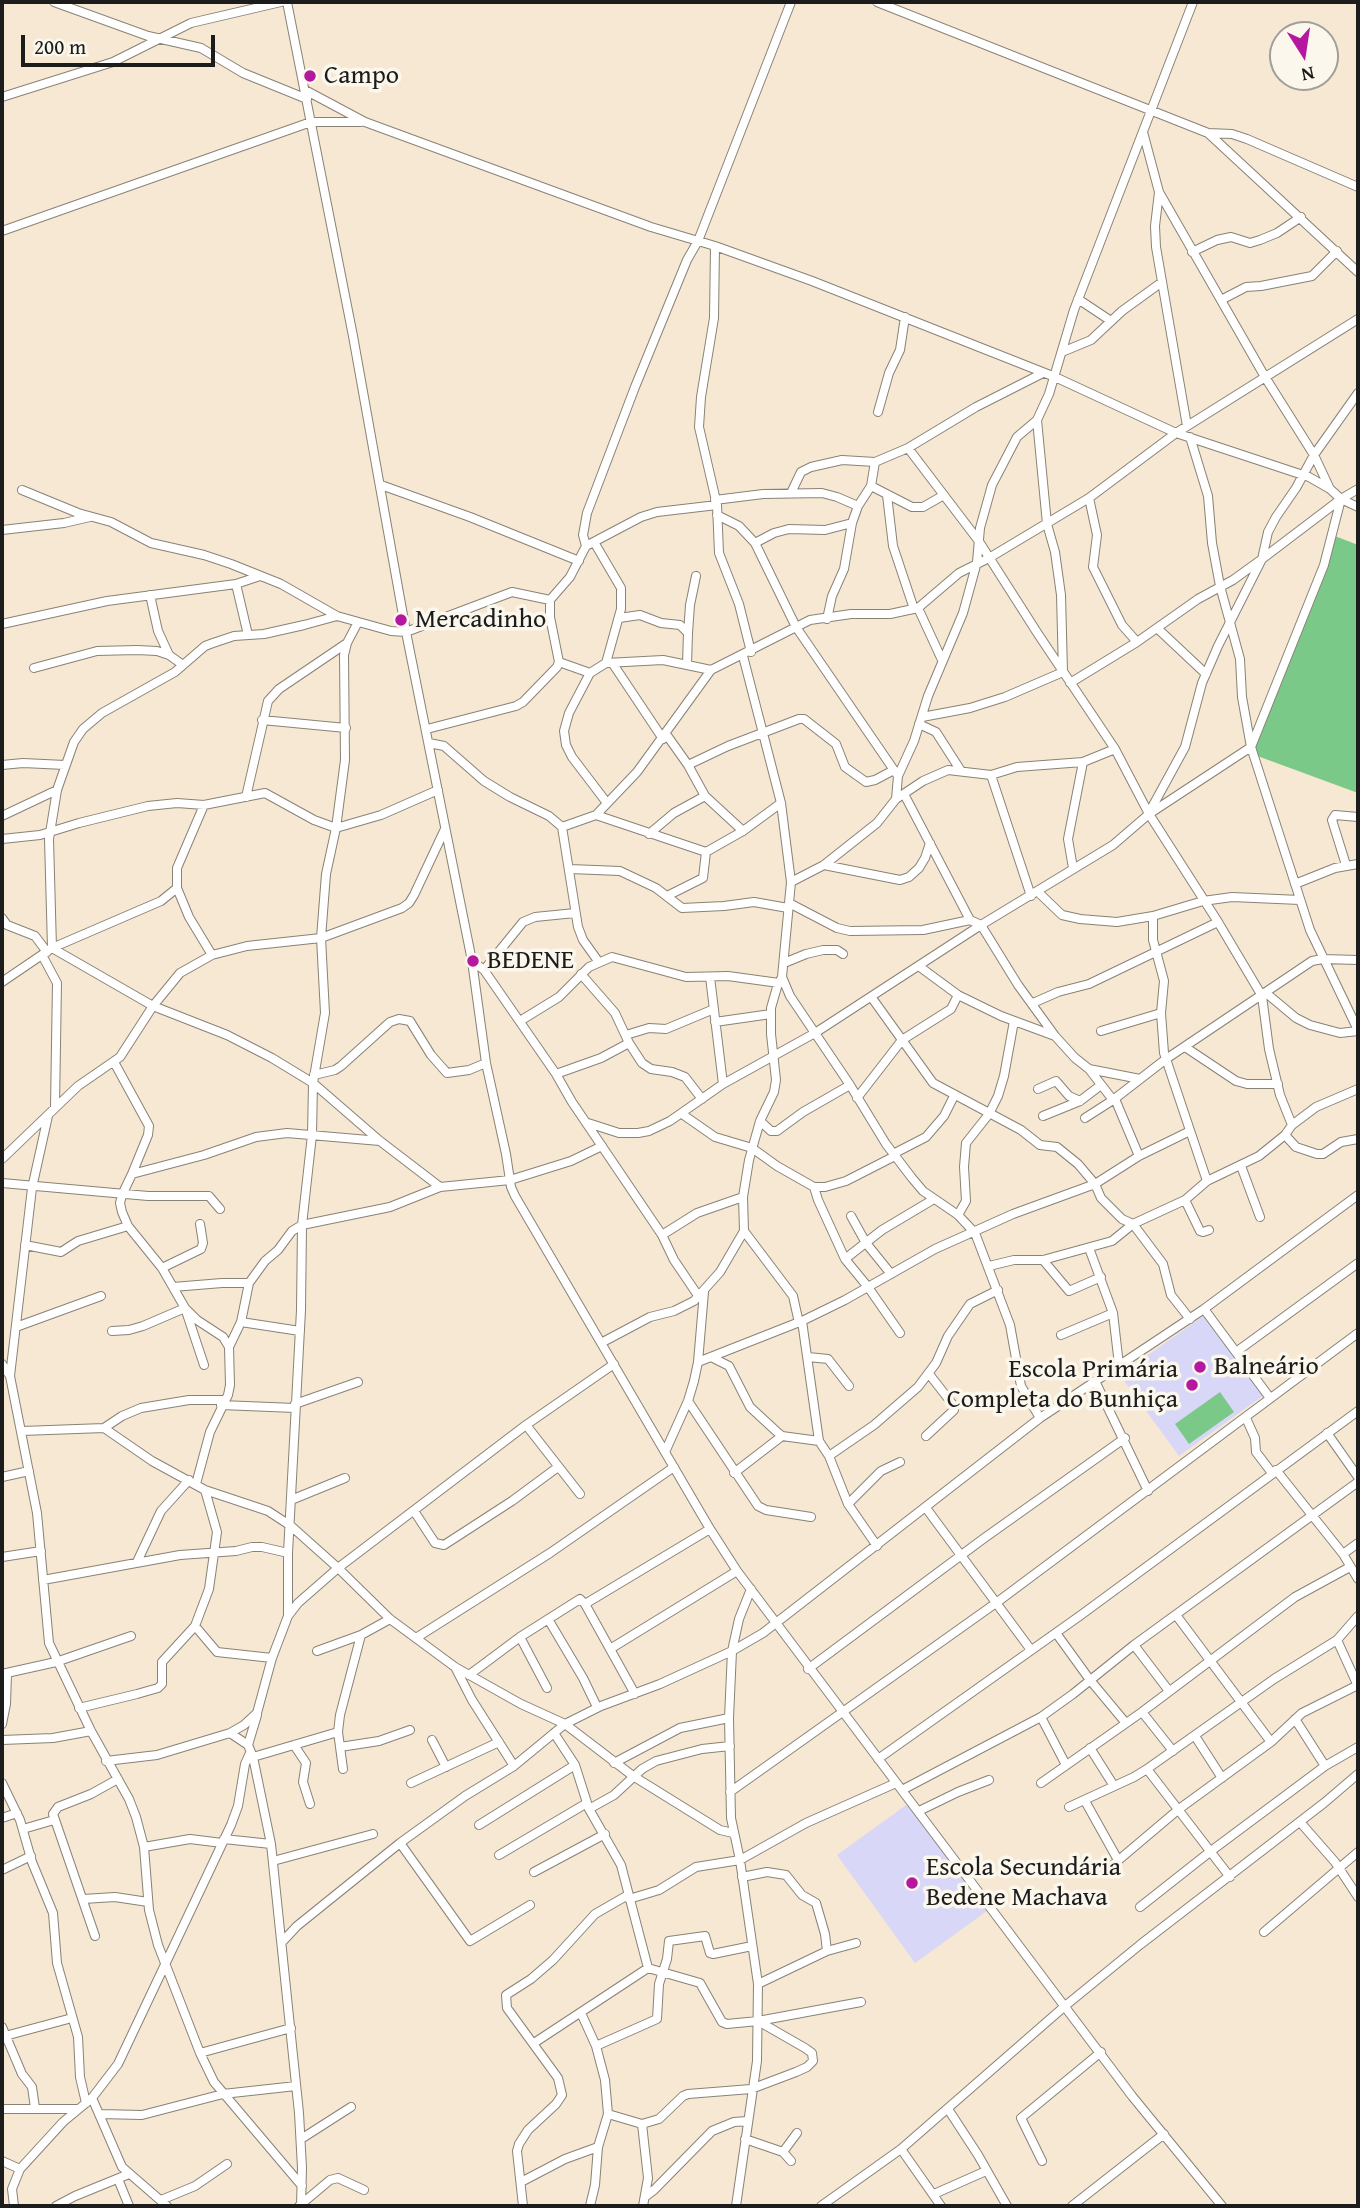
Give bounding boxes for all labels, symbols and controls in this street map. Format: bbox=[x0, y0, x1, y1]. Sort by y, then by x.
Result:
scale bar bbox=[24, 21, 219, 65]
north arrow bbox=[1269, 21, 1339, 91]
text: 200 m bbox=[34, 31, 86, 62]
place label: Campo bbox=[324, 60, 399, 92]
text: N bbox=[1299, 60, 1317, 90]
marker: Campo bbox=[302, 68, 318, 84]
place label: Mercadinho bbox=[415, 604, 546, 636]
marker: Mercadinho bbox=[393, 612, 409, 628]
place label: BEDENE bbox=[487, 945, 574, 977]
marker: BEDENE bbox=[465, 953, 481, 969]
place label: Balneário bbox=[1214, 1351, 1319, 1383]
place label: Escola Primária Completa do Bunhiça bbox=[947, 1354, 1178, 1416]
marker: Balneário bbox=[1192, 1359, 1208, 1375]
marker: Escola Primária Completa do Bunhiça bbox=[1184, 1377, 1200, 1393]
place label: Escola Secundária Bedene Machava bbox=[926, 1852, 1121, 1913]
marker: Escola Secundária Bedene Machava bbox=[904, 1875, 920, 1891]

